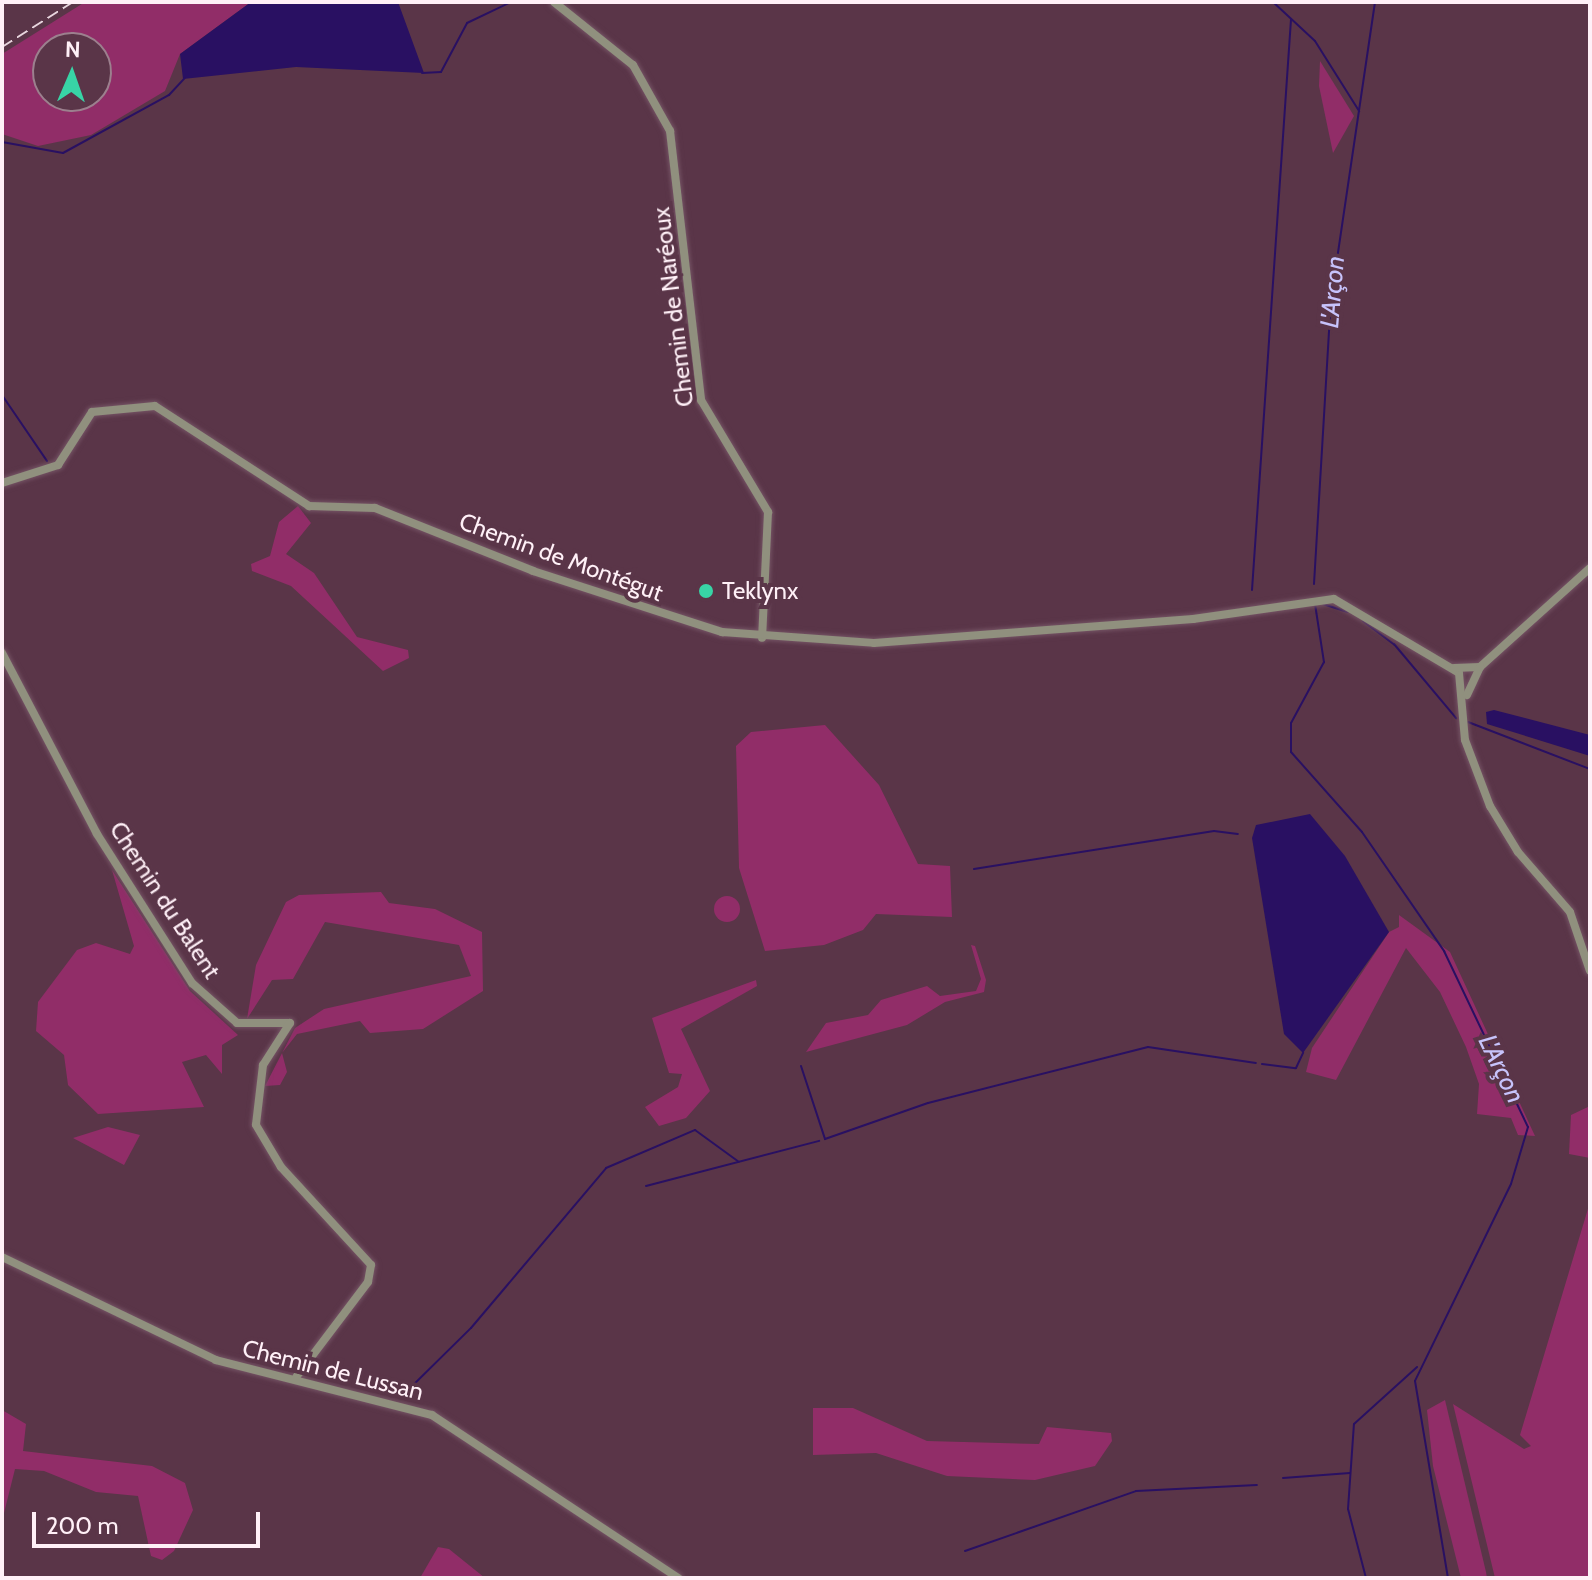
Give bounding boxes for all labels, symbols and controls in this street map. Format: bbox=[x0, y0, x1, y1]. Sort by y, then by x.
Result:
north arrow bbox=[32, 32, 112, 112]
text: N bbox=[65, 36, 81, 63]
street label: Chemin de Naréoux bbox=[646, 206, 700, 408]
water label: L'Arçon bbox=[1314, 255, 1352, 329]
street label: Chemin de Montégut bbox=[455, 507, 667, 607]
place label: Teklynx bbox=[722, 577, 798, 605]
marker: Teklynx bbox=[697, 582, 715, 600]
street label: Chemin du Balent bbox=[104, 816, 226, 984]
water label: L'Arçon bbox=[1471, 1030, 1531, 1108]
street label: Chemin de Lussan bbox=[240, 1334, 426, 1406]
scale bar bbox=[36, 1496, 264, 1546]
text: 200 m bbox=[46, 1511, 119, 1540]

